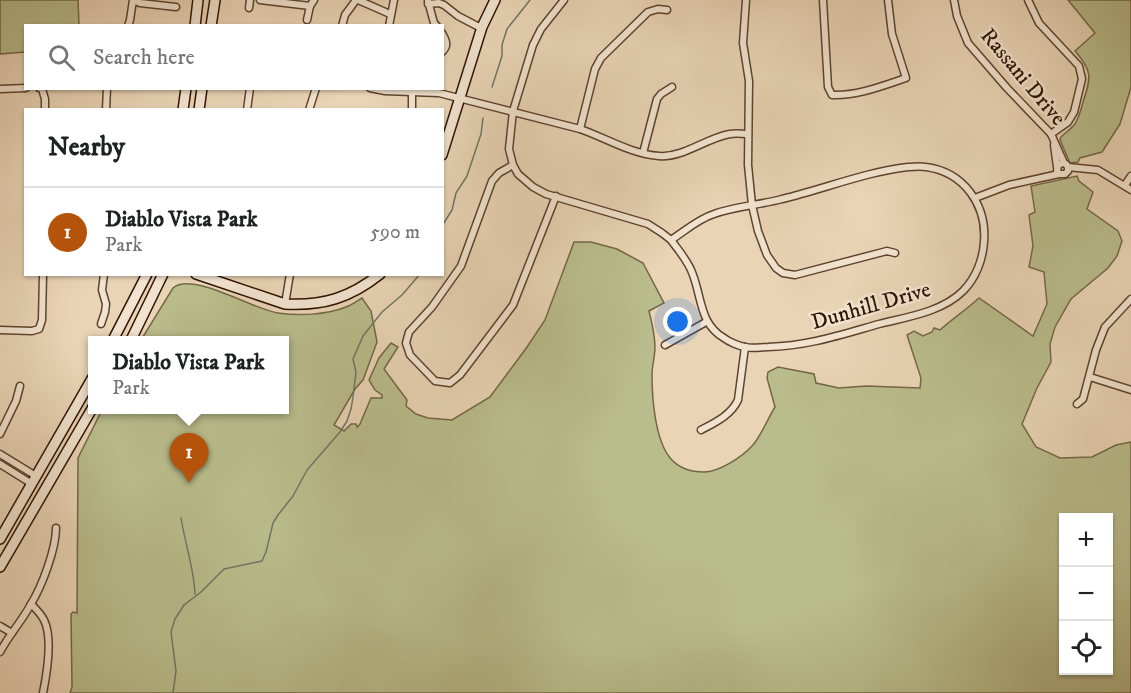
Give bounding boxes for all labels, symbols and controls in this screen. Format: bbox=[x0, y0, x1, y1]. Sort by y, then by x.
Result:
street label: Rassani Drive bbox=[974, 23, 1072, 131]
search box bbox=[24, 24, 444, 90]
icon: search bbox=[45, 41, 78, 74]
text: Search here bbox=[93, 44, 195, 71]
text: Nearby bbox=[48, 131, 125, 164]
text: Diablo Vista Park bbox=[105, 206, 258, 233]
text: 1 bbox=[64, 220, 71, 245]
text: 590 m bbox=[370, 220, 420, 245]
text: Park bbox=[105, 233, 142, 258]
street label: Dunhill Drive bbox=[808, 276, 934, 336]
your location bbox=[663, 307, 692, 336]
popup bbox=[88, 336, 289, 414]
text: Diablo Vista Park bbox=[112, 349, 265, 376]
text: Park bbox=[112, 376, 150, 401]
pin: 1 bbox=[170, 434, 208, 483]
map controls bbox=[1059, 513, 1113, 675]
button: + bbox=[1059, 513, 1113, 567]
button: − bbox=[1059, 567, 1113, 621]
button: locate bbox=[1059, 621, 1113, 675]

